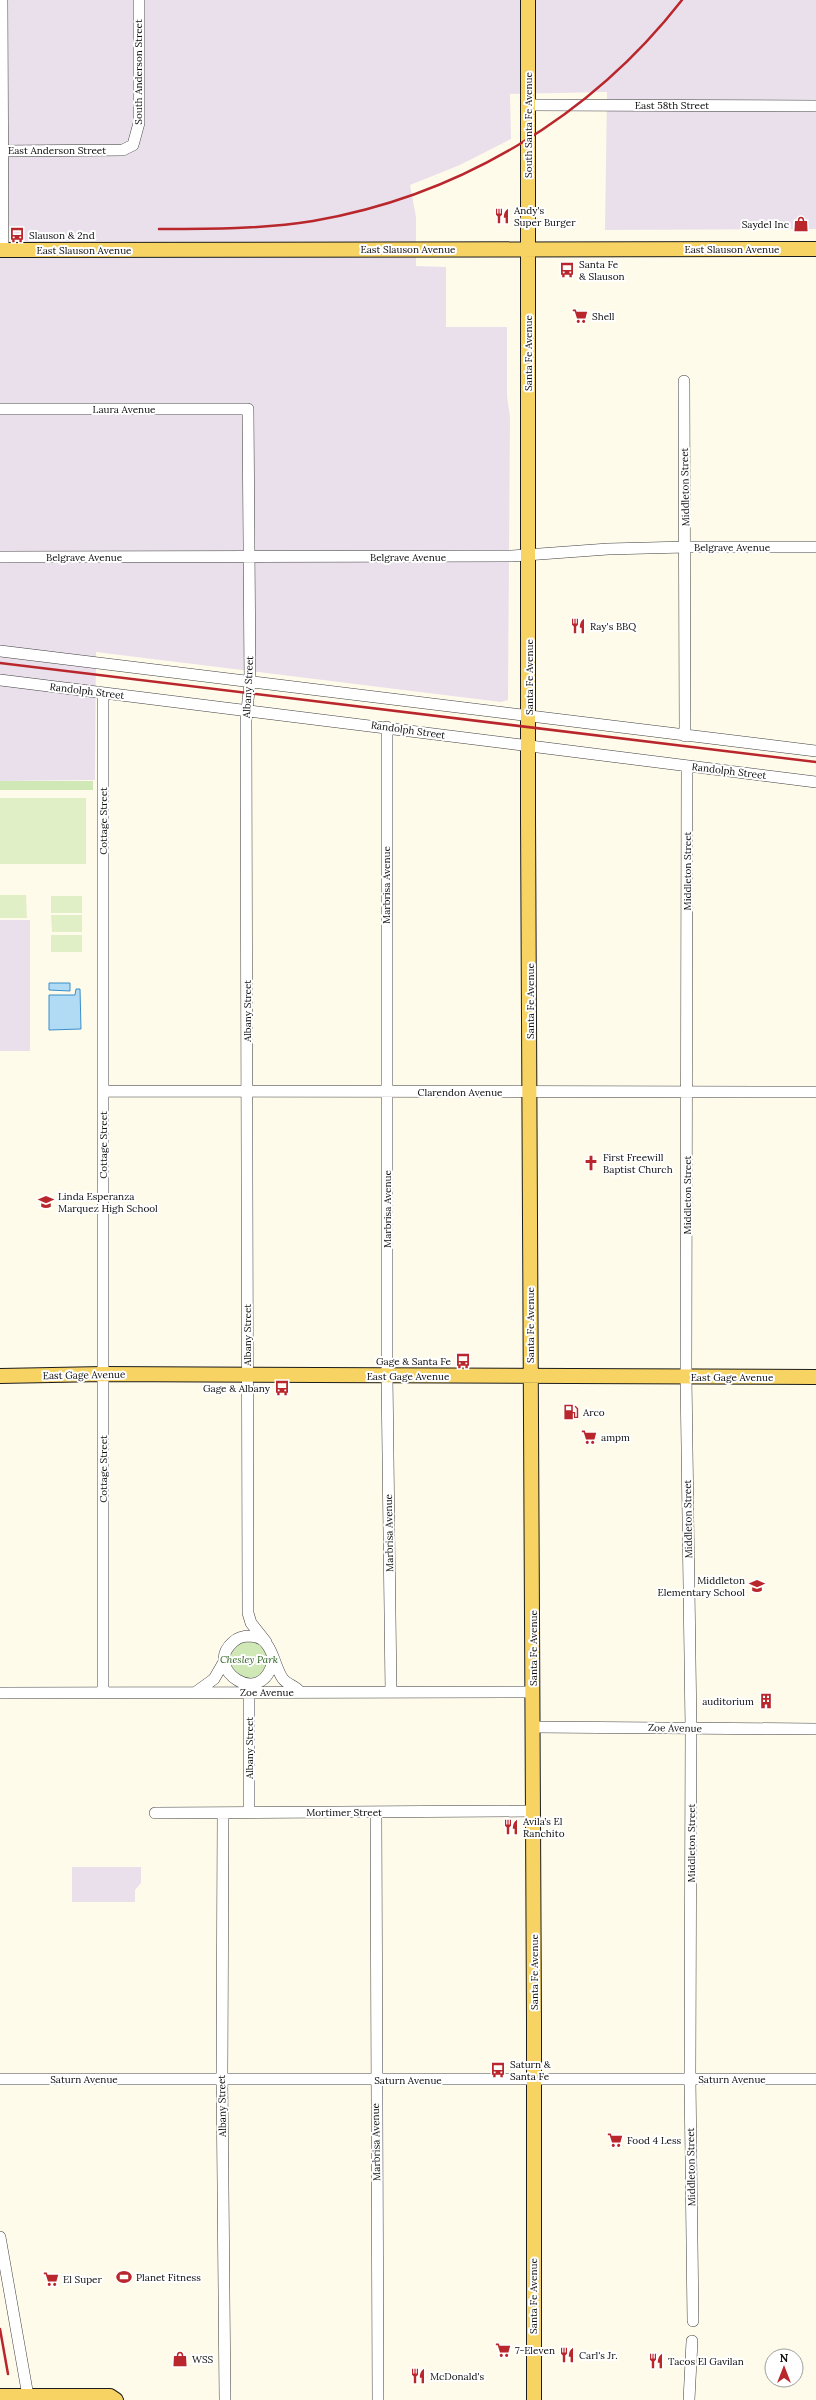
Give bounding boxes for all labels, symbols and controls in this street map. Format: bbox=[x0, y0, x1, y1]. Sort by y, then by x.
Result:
street label: South Anderson Street bbox=[132, 19, 145, 125]
street label: South Santa Fe Avenue bbox=[522, 72, 535, 178]
street label: East 58th Street bbox=[635, 99, 709, 112]
street label: East Anderson Street bbox=[8, 144, 106, 157]
place label: Andy's Super Burger bbox=[513, 204, 576, 229]
restaurant icon: Andy's Super Burger bbox=[493, 207, 511, 225]
shop icon: Saydel Inc bbox=[792, 215, 810, 233]
place label: Saydel Inc bbox=[742, 218, 789, 231]
bus stop icon: Slauson & 2nd bbox=[8, 226, 26, 244]
place label: Slauson & 2nd bbox=[29, 229, 95, 242]
street label: East Slauson Avenue bbox=[360, 243, 456, 256]
street label: East Slauson Avenue bbox=[684, 243, 780, 256]
street label: East Slauson Avenue bbox=[36, 244, 132, 257]
place label: Santa Fe & Slauson bbox=[579, 258, 625, 283]
bus stop icon: Santa Fe & Slauson bbox=[558, 261, 576, 279]
supermarket icon: Shell bbox=[571, 307, 589, 325]
place label: Shell bbox=[592, 310, 615, 323]
street label: Santa Fe Avenue bbox=[522, 315, 535, 391]
street label: Laura Avenue bbox=[92, 403, 156, 416]
street label: Middleton Street bbox=[678, 447, 692, 527]
street label: Belgrave Avenue bbox=[694, 541, 771, 554]
street label: Belgrave Avenue bbox=[46, 551, 123, 564]
street label: Belgrave Avenue bbox=[370, 551, 447, 564]
restaurant icon: Ray's BBQ bbox=[569, 617, 587, 635]
place label: Ray's BBQ bbox=[590, 620, 636, 633]
street label: Santa Fe Avenue bbox=[523, 639, 536, 715]
street label: Albany Street bbox=[240, 655, 256, 719]
street label: Randolph Street bbox=[49, 680, 125, 702]
street label: Randolph Street bbox=[370, 718, 446, 742]
street label: Randolph Street bbox=[691, 760, 767, 782]
street label: Cottage Street bbox=[97, 787, 110, 855]
street label: Middleton Street bbox=[681, 831, 694, 910]
street label: Marbrisa Avenue bbox=[380, 845, 393, 924]
street label: Santa Fe Avenue bbox=[524, 963, 537, 1039]
street label: Albany Street bbox=[241, 980, 254, 1043]
street label: Clarendon Avenue bbox=[417, 1086, 503, 1099]
street label: Cottage Street bbox=[97, 1111, 110, 1179]
place label: First Freewill Baptist Church bbox=[603, 1151, 673, 1176]
church icon: First Freewill Baptist Church bbox=[582, 1154, 600, 1172]
street label: Middleton Street bbox=[681, 1155, 694, 1234]
street label: Marbrisa Avenue bbox=[381, 1169, 394, 1248]
place label: Linda Esperanza Marquez High School bbox=[58, 1190, 158, 1215]
school or university icon: Linda Esperanza Marquez High School bbox=[37, 1193, 55, 1211]
street label: Santa Fe Avenue bbox=[524, 1287, 537, 1363]
street label: Albany Street bbox=[241, 1304, 254, 1367]
bus stop icon: Gage & Santa Fe bbox=[454, 1352, 472, 1370]
place label: Gage & Santa Fe bbox=[376, 1355, 452, 1368]
street label: East Gage Avenue bbox=[43, 1368, 126, 1382]
street label: East Gage Avenue bbox=[367, 1370, 450, 1383]
street label: East Gage Avenue bbox=[691, 1371, 774, 1384]
bus stop icon: Gage & Albany bbox=[273, 1379, 291, 1397]
place label: Gage & Albany bbox=[203, 1382, 271, 1395]
fuel station icon: Arco bbox=[562, 1403, 580, 1421]
place label: Arco bbox=[582, 1406, 605, 1419]
supermarket icon: ampm bbox=[580, 1428, 598, 1446]
place label: ampm bbox=[601, 1431, 630, 1444]
street label: Cottage Street bbox=[97, 1435, 110, 1503]
street label: Middleton Street bbox=[681, 1479, 695, 1559]
street label: Marbrisa Avenue bbox=[382, 1493, 396, 1572]
place label: Middleton Elementary School bbox=[657, 1574, 745, 1599]
school or university icon: Middleton Elementary School bbox=[748, 1577, 766, 1595]
street label: Santa Fe Avenue bbox=[527, 1610, 540, 1686]
park label: Chesley Park bbox=[220, 1653, 278, 1666]
street label: Zoe Avenue bbox=[240, 1686, 295, 1699]
building icon: auditorium bbox=[757, 1692, 775, 1710]
place label: auditorium bbox=[702, 1695, 754, 1708]
street label: Albany Street bbox=[243, 1717, 256, 1780]
street label: Zoe Avenue bbox=[648, 1721, 703, 1735]
street label: Middleton Street bbox=[685, 1803, 698, 1882]
street label: Mortimer Street bbox=[306, 1806, 382, 1819]
place label: Avila’s El Ranchito bbox=[522, 1815, 565, 1840]
restaurant icon: Avila’s El Ranchito bbox=[502, 1818, 520, 1836]
street label: Santa Fe Avenue bbox=[528, 1934, 541, 2010]
place label: Saturn & Santa Fe bbox=[510, 2058, 552, 2083]
bus stop icon: Saturn & Santa Fe bbox=[489, 2061, 507, 2079]
street label: Saturn Avenue bbox=[50, 2073, 118, 2086]
street label: Saturn Avenue bbox=[698, 2073, 766, 2086]
street label: Saturn Avenue bbox=[374, 2074, 442, 2087]
street label: Albany Street bbox=[215, 2075, 229, 2138]
street label: Marbrisa Avenue bbox=[369, 2102, 383, 2181]
street label: Middleton Street bbox=[684, 2127, 698, 2207]
supermarket icon: Food 4 Less bbox=[606, 2131, 624, 2149]
place label: Food 4 Less bbox=[627, 2134, 682, 2147]
street label: Santa Fe Avenue bbox=[527, 2258, 540, 2334]
sports icon: Planet Fitness bbox=[115, 2268, 133, 2286]
supermarket icon: El Super bbox=[42, 2270, 60, 2288]
place label: Planet Fitness bbox=[136, 2271, 201, 2284]
place label: El Super bbox=[63, 2273, 103, 2286]
supermarket icon: 7-Eleven bbox=[494, 2341, 512, 2359]
place label: 7-Eleven bbox=[515, 2344, 555, 2357]
restaurant icon: Carl's Jr. bbox=[558, 2346, 576, 2364]
north arrow bbox=[764, 2348, 804, 2388]
place label: Carl's Jr. bbox=[579, 2349, 618, 2362]
shop icon: WSS bbox=[171, 2350, 189, 2368]
text: N bbox=[780, 2351, 789, 2365]
restaurant icon: Tacos El Gavilan bbox=[647, 2352, 665, 2370]
place label: WSS bbox=[192, 2353, 214, 2366]
place label: Tacos El Gavilan bbox=[668, 2355, 744, 2368]
restaurant icon: McDonald's bbox=[409, 2367, 427, 2385]
place label: McDonald's bbox=[430, 2370, 485, 2383]

